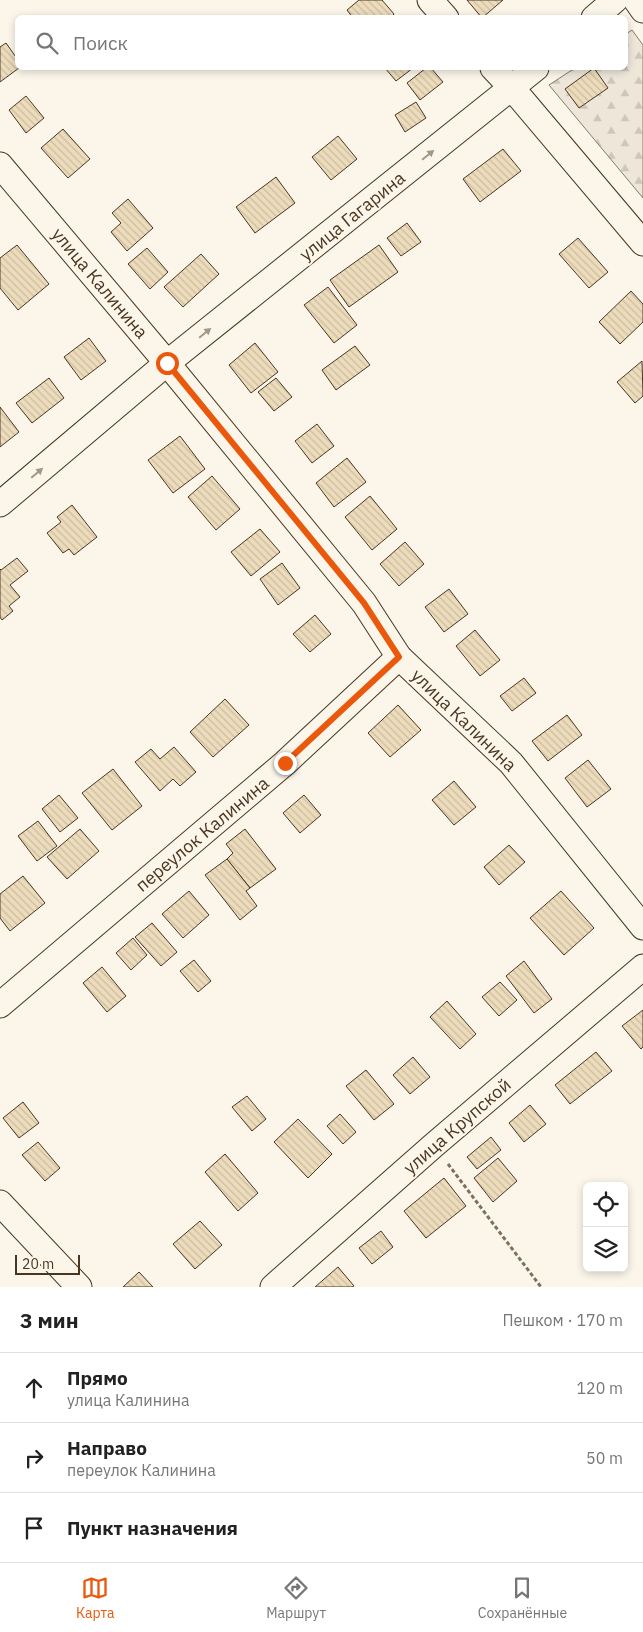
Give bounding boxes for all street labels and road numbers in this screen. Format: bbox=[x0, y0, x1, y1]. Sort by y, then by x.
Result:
street label: улица Гагарина bbox=[294, 166, 410, 266]
street label: улица Калинина bbox=[47, 223, 153, 343]
street label: улица Калинина bbox=[406, 664, 522, 776]
street label: переулок Калинина bbox=[131, 771, 274, 897]
street label: улица Крупской bbox=[399, 1073, 515, 1179]

